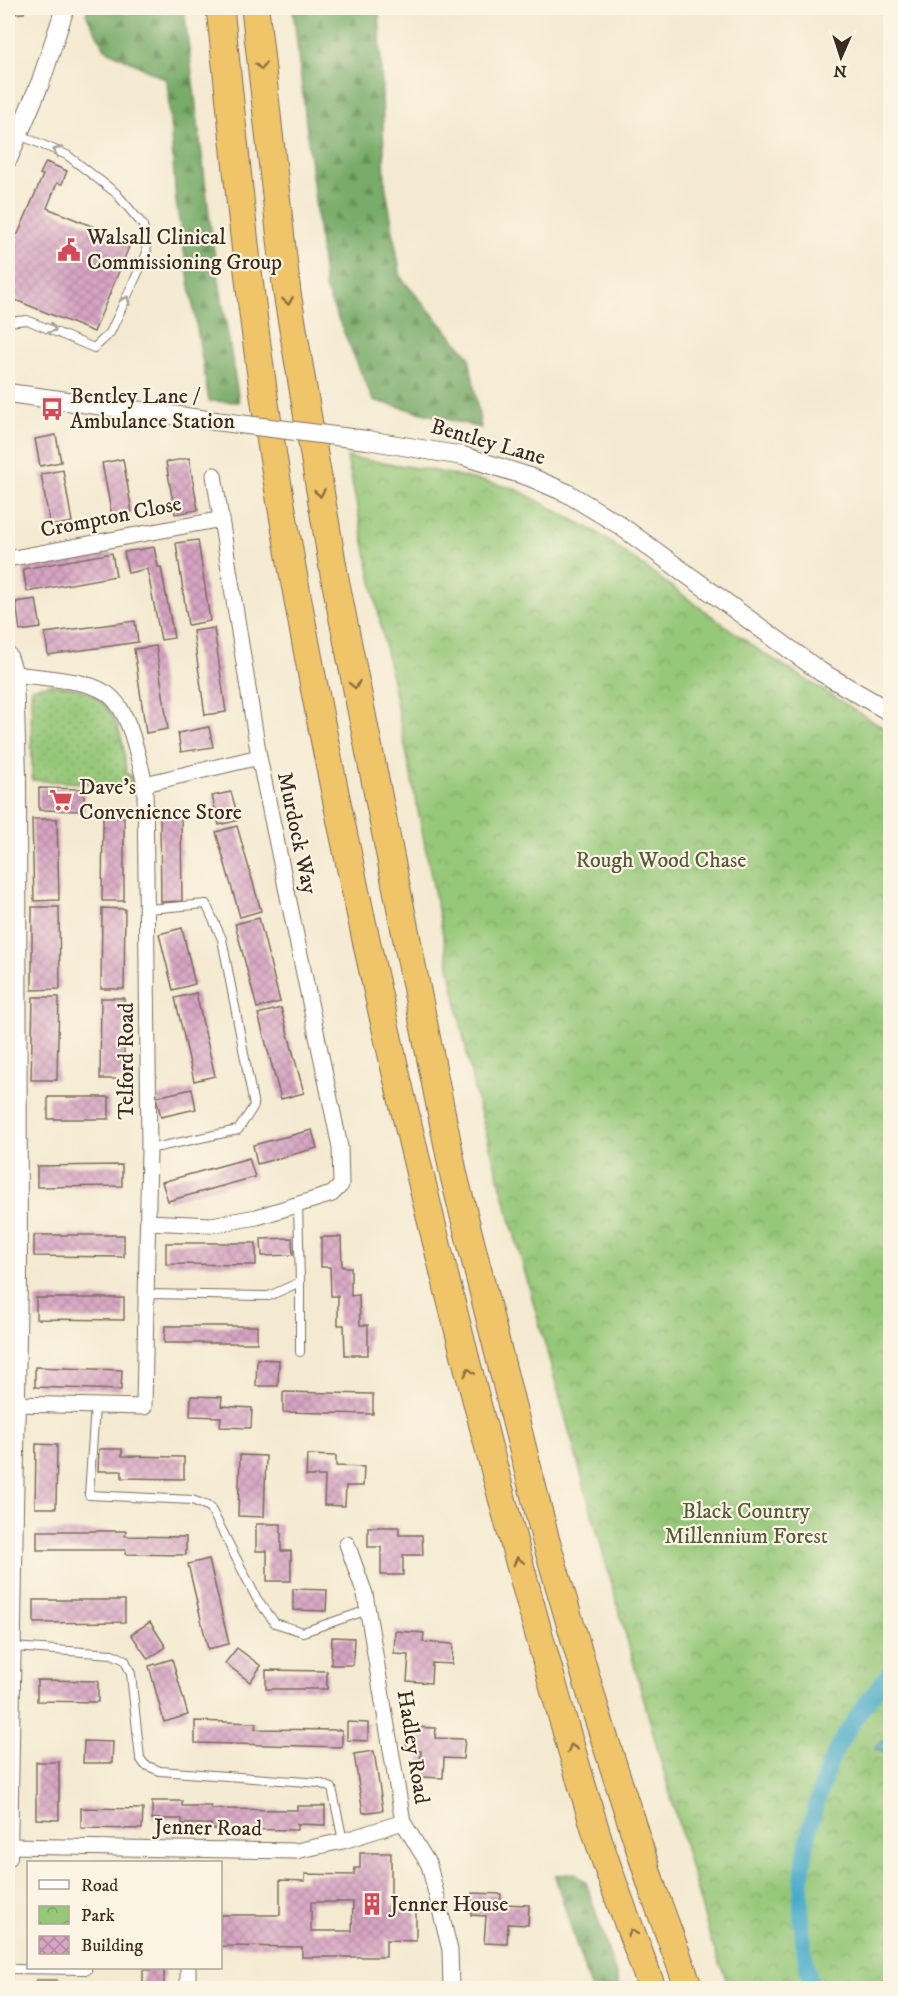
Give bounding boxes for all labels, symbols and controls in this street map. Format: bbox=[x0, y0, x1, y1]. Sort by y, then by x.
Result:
north arrow bbox=[811, 27, 871, 87]
one-way arrow bbox=[255, 61, 267, 70]
text: N bbox=[833, 61, 847, 81]
one-way arrow bbox=[52, 146, 63, 158]
place label: Walsall Clinical Commissioning Group bbox=[86, 224, 282, 276]
public building icon: Walsall Clinical Commissioning Group bbox=[56, 237, 82, 263]
one-way arrow bbox=[118, 296, 130, 307]
one-way arrow bbox=[282, 296, 294, 306]
one-way arrow bbox=[46, 322, 57, 334]
place label: Bentley Lane / Ambulance Station bbox=[70, 383, 235, 435]
bus stop icon: Bentley Lane / Ambulance Station bbox=[39, 396, 65, 422]
street label: Bentley Lane bbox=[428, 413, 548, 471]
one-way arrow bbox=[314, 489, 326, 498]
street label: Crompton Close bbox=[38, 490, 184, 544]
one-way arrow bbox=[348, 680, 361, 690]
street label: Murdock Way bbox=[271, 770, 323, 897]
place label: Dave's Convenience Store bbox=[79, 774, 242, 826]
supermarket icon: Dave's Convenience Store bbox=[48, 787, 74, 813]
park label: Rough Wood Chase bbox=[576, 847, 746, 874]
street label: Telford Road bbox=[113, 1002, 140, 1120]
one-way arrow bbox=[464, 1367, 477, 1377]
park label: Black Country Millennium Forest bbox=[664, 1498, 828, 1550]
one-way arrow bbox=[513, 1556, 525, 1567]
street label: Hadley Road bbox=[391, 1688, 435, 1806]
one-way arrow bbox=[567, 1743, 579, 1754]
street label: Jenner Road bbox=[152, 1814, 262, 1842]
legend bbox=[27, 1861, 222, 1969]
text: Road bbox=[81, 1875, 118, 1897]
building icon: Jenner House bbox=[359, 1891, 385, 1917]
place label: Jenner House bbox=[388, 1891, 508, 1918]
text: Park bbox=[81, 1905, 115, 1927]
one-way arrow bbox=[627, 1929, 640, 1939]
text: Building bbox=[81, 1935, 143, 1957]

